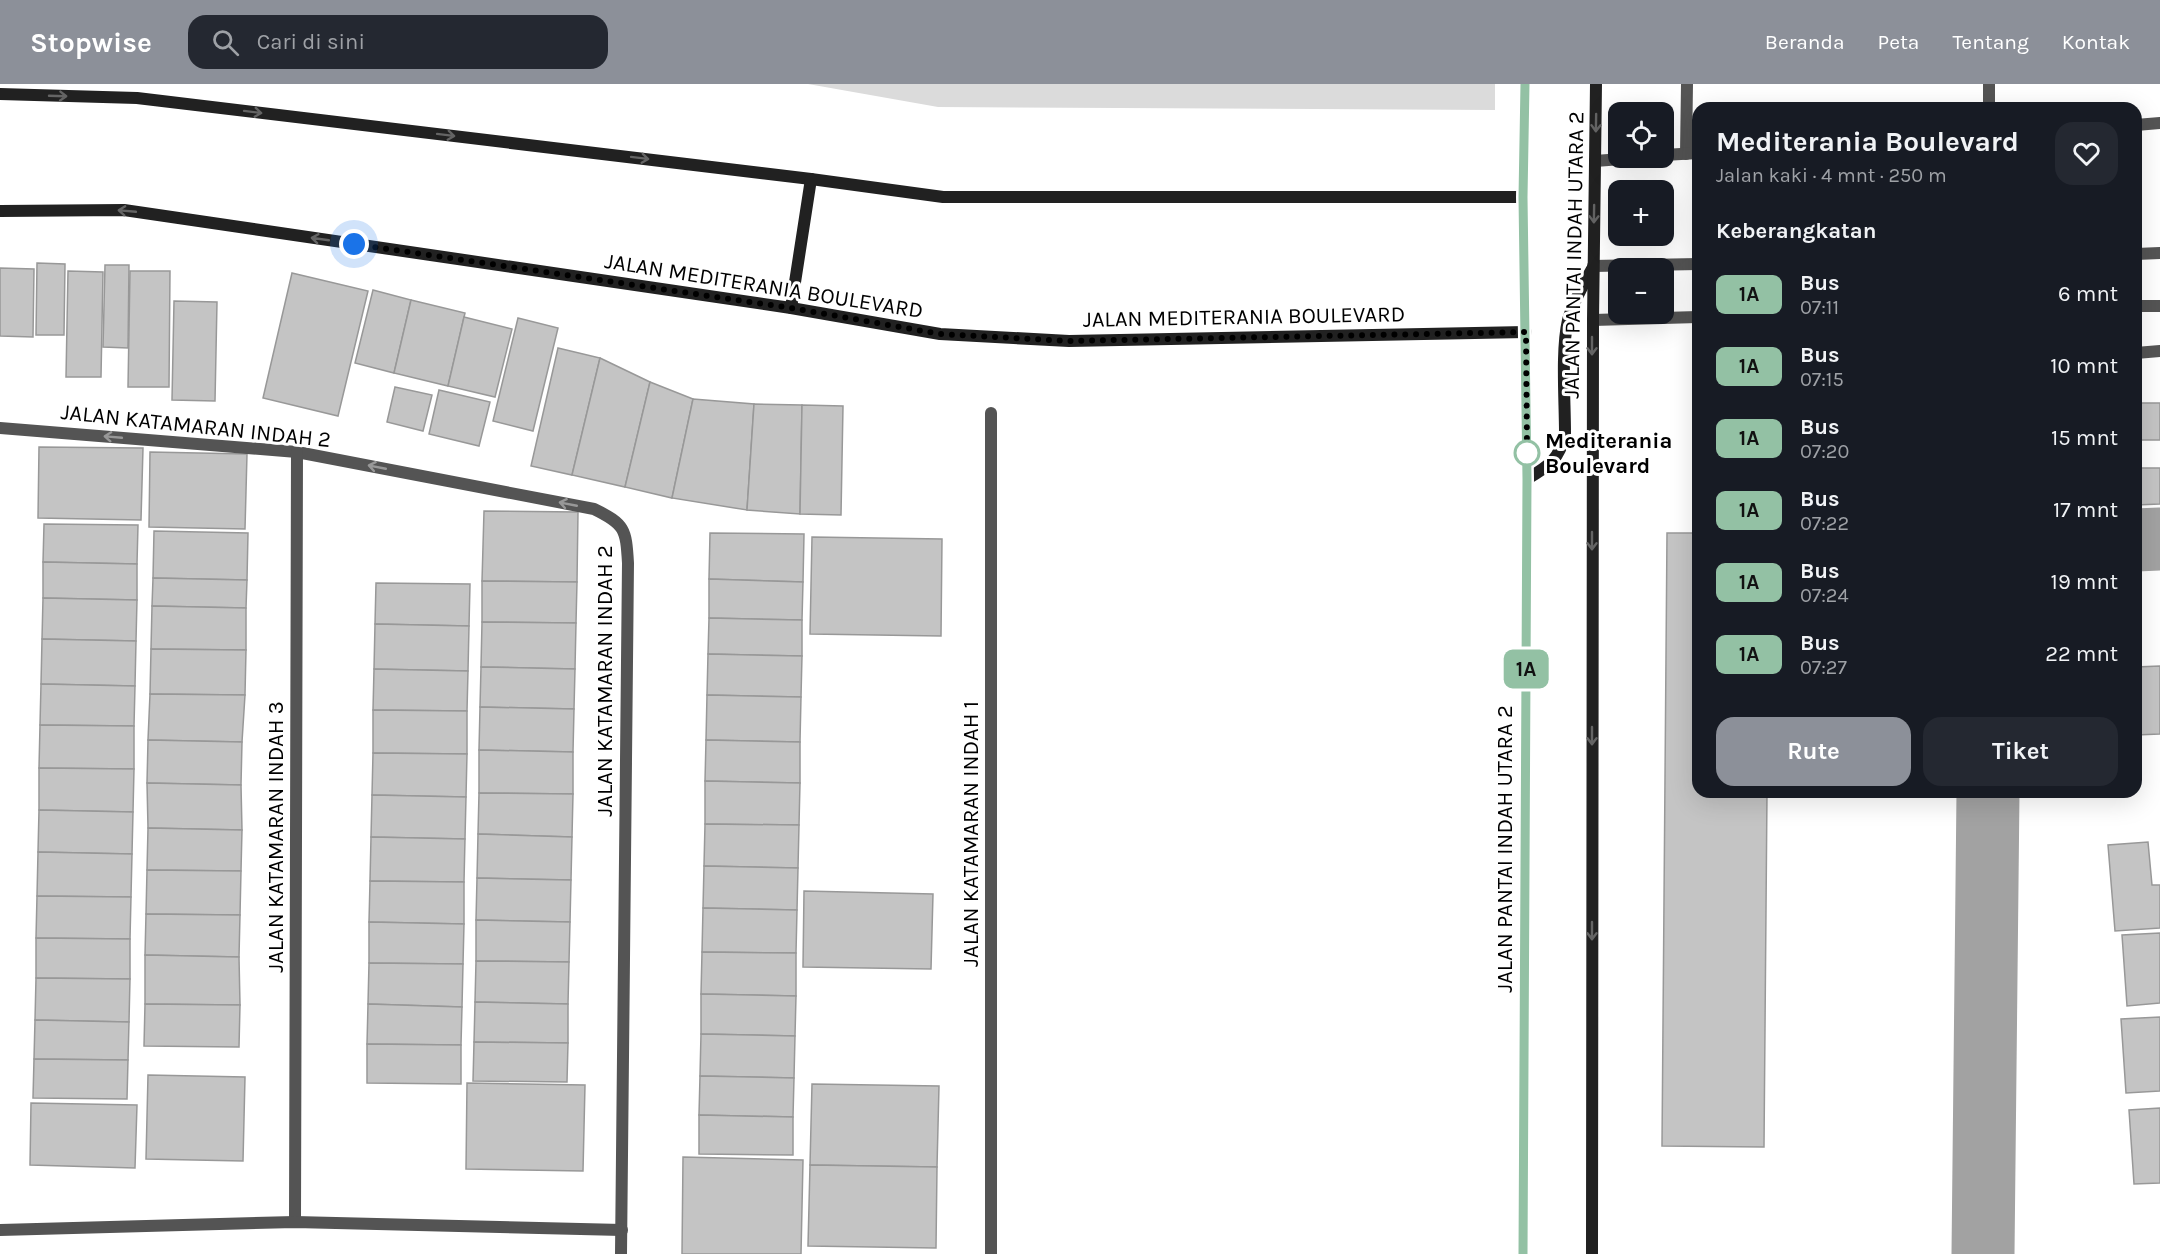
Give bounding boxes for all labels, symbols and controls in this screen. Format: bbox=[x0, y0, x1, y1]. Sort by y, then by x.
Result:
search box bbox=[188, 15, 608, 69]
text: Stopwise bbox=[30, 26, 152, 59]
icon: search bbox=[209, 26, 242, 59]
text: Cari di sini bbox=[257, 29, 365, 55]
text: Beranda bbox=[1765, 30, 1845, 54]
text: Peta bbox=[1878, 30, 1919, 54]
text: Tentang bbox=[1952, 30, 2029, 54]
text: Kontak bbox=[2062, 30, 2130, 54]
one-way arrow bbox=[48, 90, 68, 101]
map controls bbox=[1608, 102, 1674, 324]
button: locate bbox=[1608, 102, 1674, 168]
one-way arrow bbox=[242, 107, 262, 118]
street label: JALAN PANTAI INDAH UTARA 2 bbox=[1558, 111, 1590, 399]
one-way arrow bbox=[1590, 112, 1601, 132]
button: heart bbox=[2055, 122, 2118, 185]
text: Mediterania Boulevard bbox=[1716, 125, 2019, 158]
one-way arrow bbox=[436, 130, 456, 141]
one-way arrow bbox=[629, 153, 649, 164]
text: Jalan kaki · 4 mnt · 250 m bbox=[1716, 164, 1947, 187]
button: + bbox=[1608, 180, 1674, 246]
one-way arrow bbox=[1588, 203, 1600, 223]
one-way arrow bbox=[117, 205, 137, 216]
text: Keberangkatan bbox=[1716, 218, 1876, 244]
your location bbox=[339, 229, 369, 259]
one-way arrow bbox=[310, 233, 330, 244]
street label: JALAN MEDITERANIA BOULEVARD bbox=[603, 248, 925, 324]
button: − bbox=[1608, 258, 1674, 324]
text: Bus bbox=[1800, 270, 1840, 296]
text: 6 mnt bbox=[2058, 281, 2118, 307]
text: 1A bbox=[1739, 282, 1759, 306]
text: 07:11 bbox=[1800, 296, 1839, 319]
street label: JALAN MEDITERANIA BOULEVARD bbox=[1083, 301, 1405, 333]
one-way arrow bbox=[1586, 335, 1598, 355]
text: Bus bbox=[1800, 342, 1840, 368]
text: 10 mnt bbox=[2050, 353, 2118, 379]
text: 1A bbox=[1739, 354, 1759, 378]
text: 07:15 bbox=[1800, 368, 1844, 391]
street label: JALAN KATAMARAN INDAH 2 bbox=[60, 399, 332, 453]
text: Bus bbox=[1800, 414, 1840, 440]
text: 15 mnt bbox=[2051, 425, 2118, 451]
text: 1A bbox=[1739, 426, 1759, 450]
place label: Mediterania Boulevard bbox=[1545, 428, 1672, 479]
one-way arrow bbox=[103, 431, 123, 442]
marker: Mediterania Boulevard bbox=[1514, 440, 1540, 466]
text: 07:20 bbox=[1800, 440, 1849, 463]
one-way arrow bbox=[368, 461, 387, 472]
text: Bus bbox=[1800, 486, 1840, 512]
text: 17 mnt bbox=[2053, 497, 2118, 523]
one-way arrow bbox=[559, 498, 579, 509]
text: 1A bbox=[1739, 498, 1759, 522]
text: 07:22 bbox=[1800, 512, 1849, 535]
one-way arrow bbox=[1586, 530, 1598, 550]
street label: JALAN KATAMARAN INDAH 2 bbox=[592, 545, 618, 817]
text: Bus bbox=[1800, 558, 1840, 584]
text: 19 mnt bbox=[2051, 569, 2118, 595]
text: 1A bbox=[1739, 570, 1759, 594]
text: 07:24 bbox=[1800, 584, 1849, 607]
text: Bus bbox=[1800, 630, 1840, 656]
text: 22 mnt bbox=[2045, 641, 2118, 667]
text: 1A bbox=[1739, 642, 1759, 666]
line badge: 1A bbox=[1499, 650, 1553, 688]
text: 07:27 bbox=[1800, 656, 1847, 679]
text: 1A bbox=[1516, 657, 1536, 681]
street label: JALAN KATAMARAN INDAH 3 bbox=[263, 701, 289, 973]
street label: JALAN KATAMARAN INDAH 1 bbox=[958, 701, 984, 967]
street label: JALAN PANTAI INDAH UTARA 2 bbox=[1492, 705, 1518, 993]
button: Rute bbox=[1716, 717, 1911, 786]
button: Tiket bbox=[1923, 717, 2118, 786]
one-way arrow bbox=[1586, 725, 1598, 745]
one-way arrow bbox=[1586, 920, 1598, 940]

